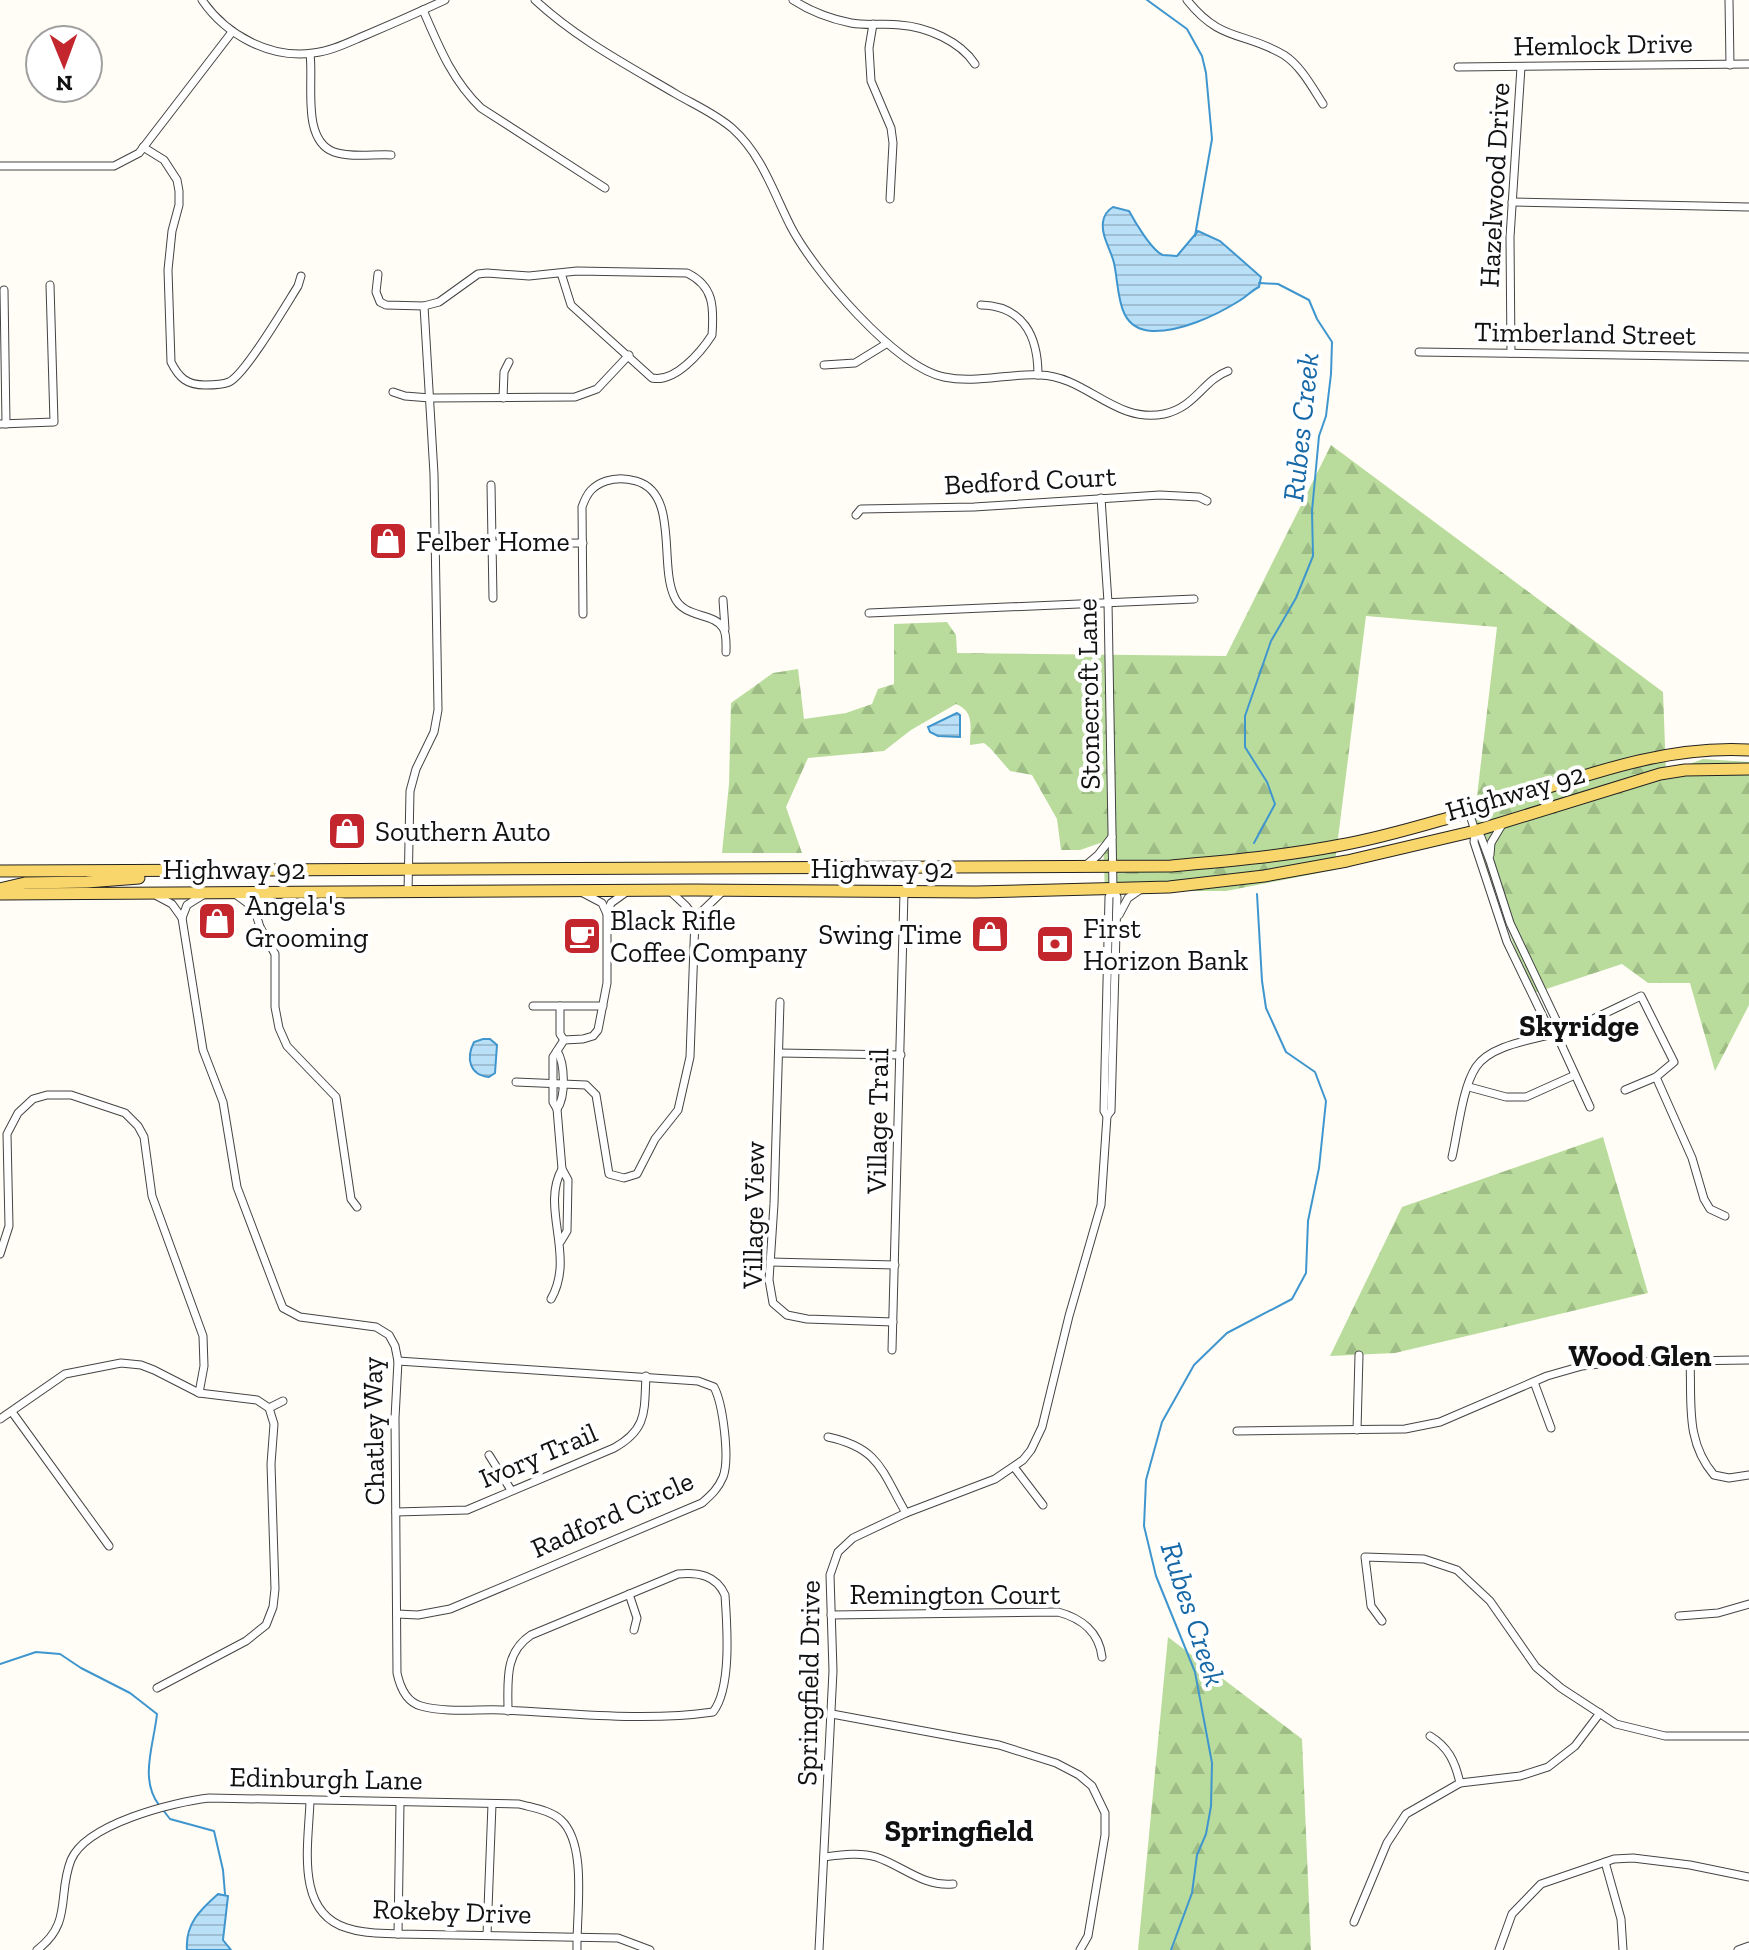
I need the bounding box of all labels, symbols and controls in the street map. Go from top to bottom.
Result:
north arrow [24,24,104,104]
street label: Hemlock Drive [1513,26,1693,63]
text: N [55,70,73,97]
street label: Hazelwood Drive [1473,82,1516,288]
street label: Timberland Street [1474,315,1697,352]
water label: Rubes Creek [1275,351,1327,503]
street label: Bedford Court [943,459,1118,501]
shop icon: Felber Home [367,520,409,562]
place label: Felber Home [416,525,570,558]
street label: Stonecroft Lane [1070,598,1107,790]
street label: Highway 92 [1442,757,1588,828]
shop icon: Southern Auto [326,810,368,852]
place label: Southern Auto [375,815,551,848]
street label: Highway 92 [810,852,954,885]
street label: Highway 92 [162,853,306,886]
place label: Angela's Grooming [245,889,368,954]
shop icon: Angela's Grooming [196,900,238,942]
place label: Black Rifle Coffee Company [610,904,808,969]
place label: First Horizon Bank [1083,912,1249,977]
shop icon: Swing Time [969,913,1011,955]
cafe icon: Black Rifle Coffee Company [561,915,603,957]
place label: Swing Time [818,918,962,951]
bank icon: First Horizon Bank [1034,923,1076,965]
district label: Skyridge [1519,1008,1639,1044]
street label: Village Trail [860,1048,895,1195]
street label: Village View [736,1140,771,1290]
district label: Wood Glen [1568,1338,1712,1374]
street label: Chatley Way [356,1356,391,1506]
street label: Ivory Trail [474,1416,602,1495]
street label: Radford Circle [526,1464,698,1565]
water label: Rubes Creek [1153,1537,1233,1691]
street label: Remington Court [850,1578,1061,1611]
street label: Springfield Drive [790,1580,827,1786]
street label: Edinburgh Lane [229,1760,423,1797]
district label: Springfield [885,1813,1033,1849]
street label: Rokeby Drive [372,1892,532,1931]

